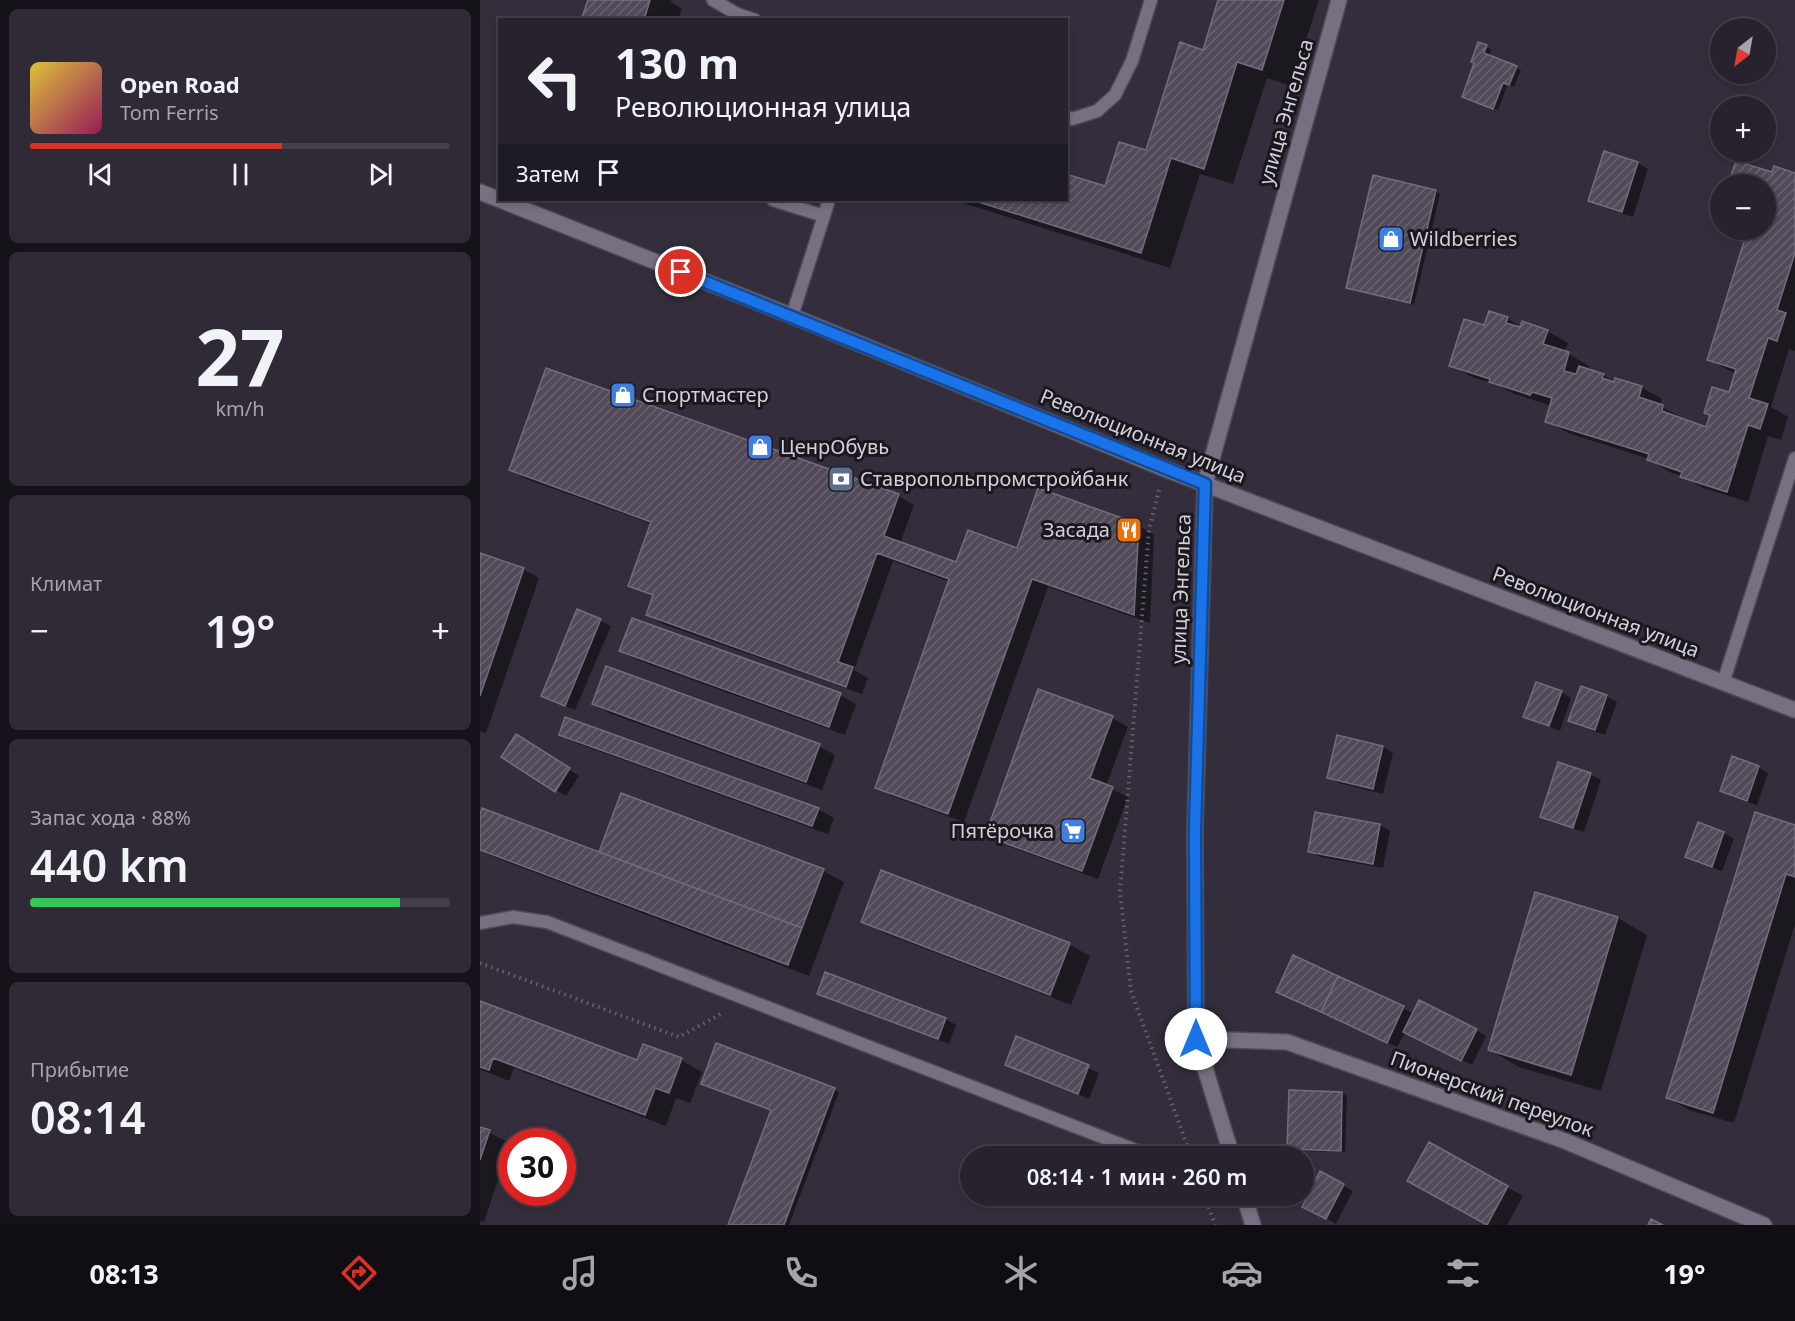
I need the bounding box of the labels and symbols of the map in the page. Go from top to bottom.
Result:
north arrow [1710,18,1776,84]
street label: улица Энгельса [1252,36,1319,188]
shop icon: Wildberries [1376,224,1406,254]
place label: Wildberries [1410,225,1517,252]
pin [655,246,706,297]
shop icon: Спортмастер [608,380,638,410]
place label: Спортмастер [642,381,769,408]
street label: Революционная улица [1036,382,1250,489]
shop icon: ЦенрОбувь [745,432,775,462]
place label: ЦенрОбувь [780,433,889,460]
bank icon: Ставропольпромстройбанк [826,464,856,494]
place label: Ставропольпромстройбанк [860,465,1129,492]
street label: улица Энгельса [1164,513,1197,665]
restaurant icon: Засада [1114,515,1144,545]
place label: Засада [1043,516,1110,543]
street label: Революционная улица [1489,560,1703,663]
supermarket icon: Пятёрочка [1058,816,1088,846]
place label: Пятёрочка [951,817,1054,844]
position arrow [1164,1007,1228,1071]
street label: Пионерский переулок [1387,1044,1598,1143]
speed limit sign: 30 [498,1128,576,1206]

